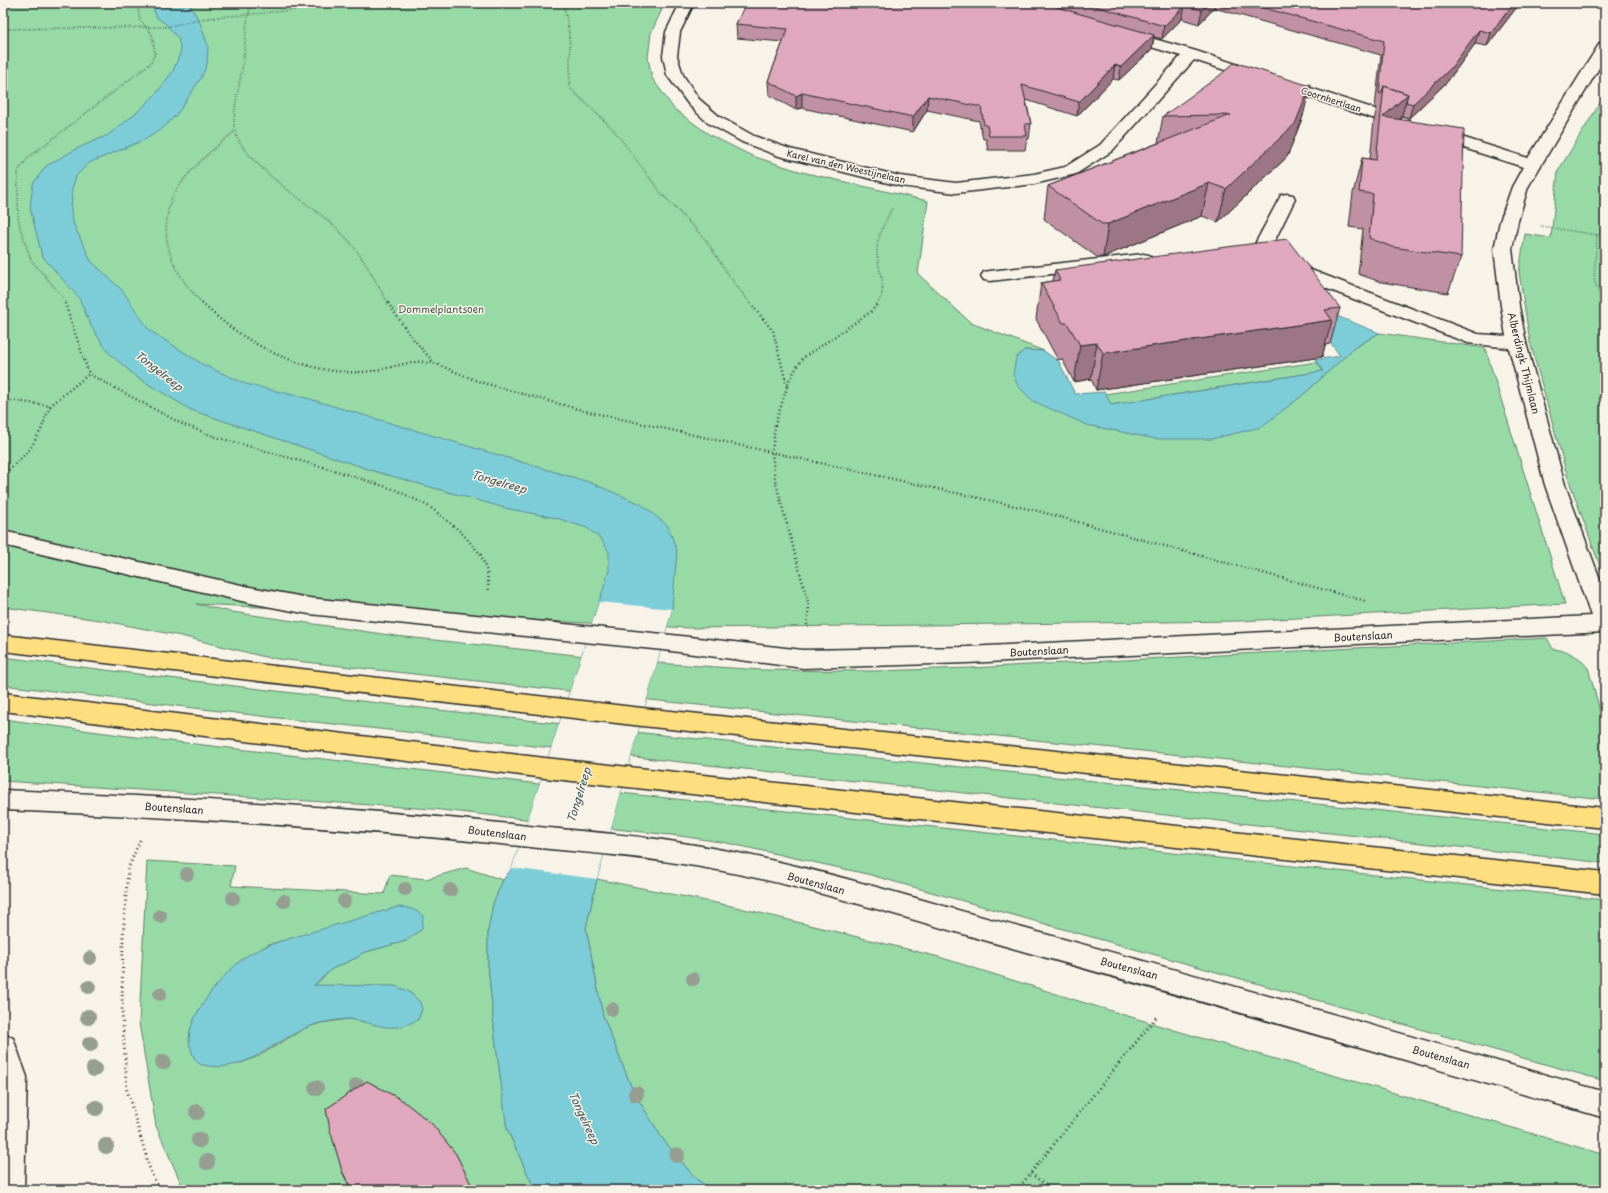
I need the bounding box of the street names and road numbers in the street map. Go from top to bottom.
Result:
street label: Coornhertlaan [1299,83,1363,115]
street label: Karel van den Woestijnelaan [786,146,907,186]
street label: Alberdingk Thijmlaan [1505,311,1544,415]
street label: Boutenslaan [1333,626,1393,645]
street label: Boutenslaan [1009,641,1069,660]
street label: Boutenslaan [144,798,204,817]
street label: Boutenslaan [467,821,527,844]
street label: Boutenslaan [786,868,847,897]
street label: Boutenslaan [1099,953,1160,982]
street label: Boutenslaan [1411,1041,1472,1072]

